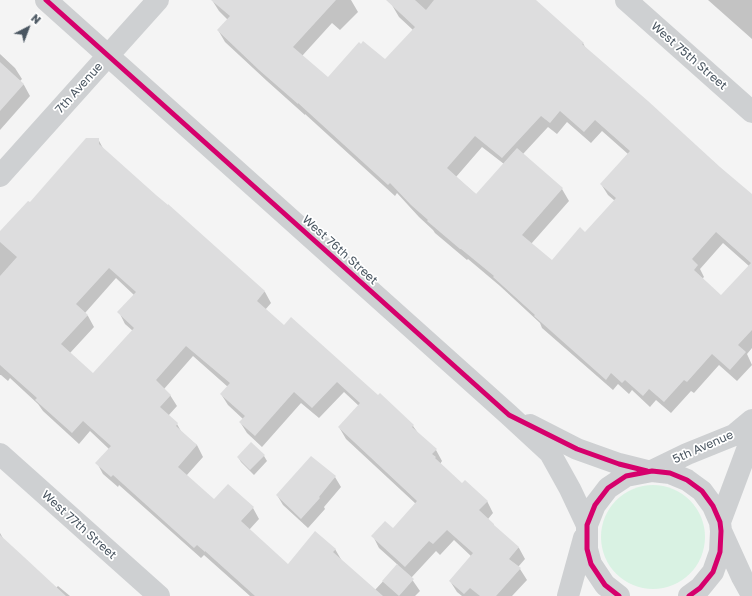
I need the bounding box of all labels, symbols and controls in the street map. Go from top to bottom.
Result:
north arrow [8,8,48,48]
text: N [29,11,44,26]
street label: West 75th Street [648,19,730,93]
street label: 7th Avenue [52,59,106,117]
street label: West 76th Street [299,212,381,288]
street label: 5th Avenue [671,427,735,467]
street label: West 77th Street [39,488,119,562]

